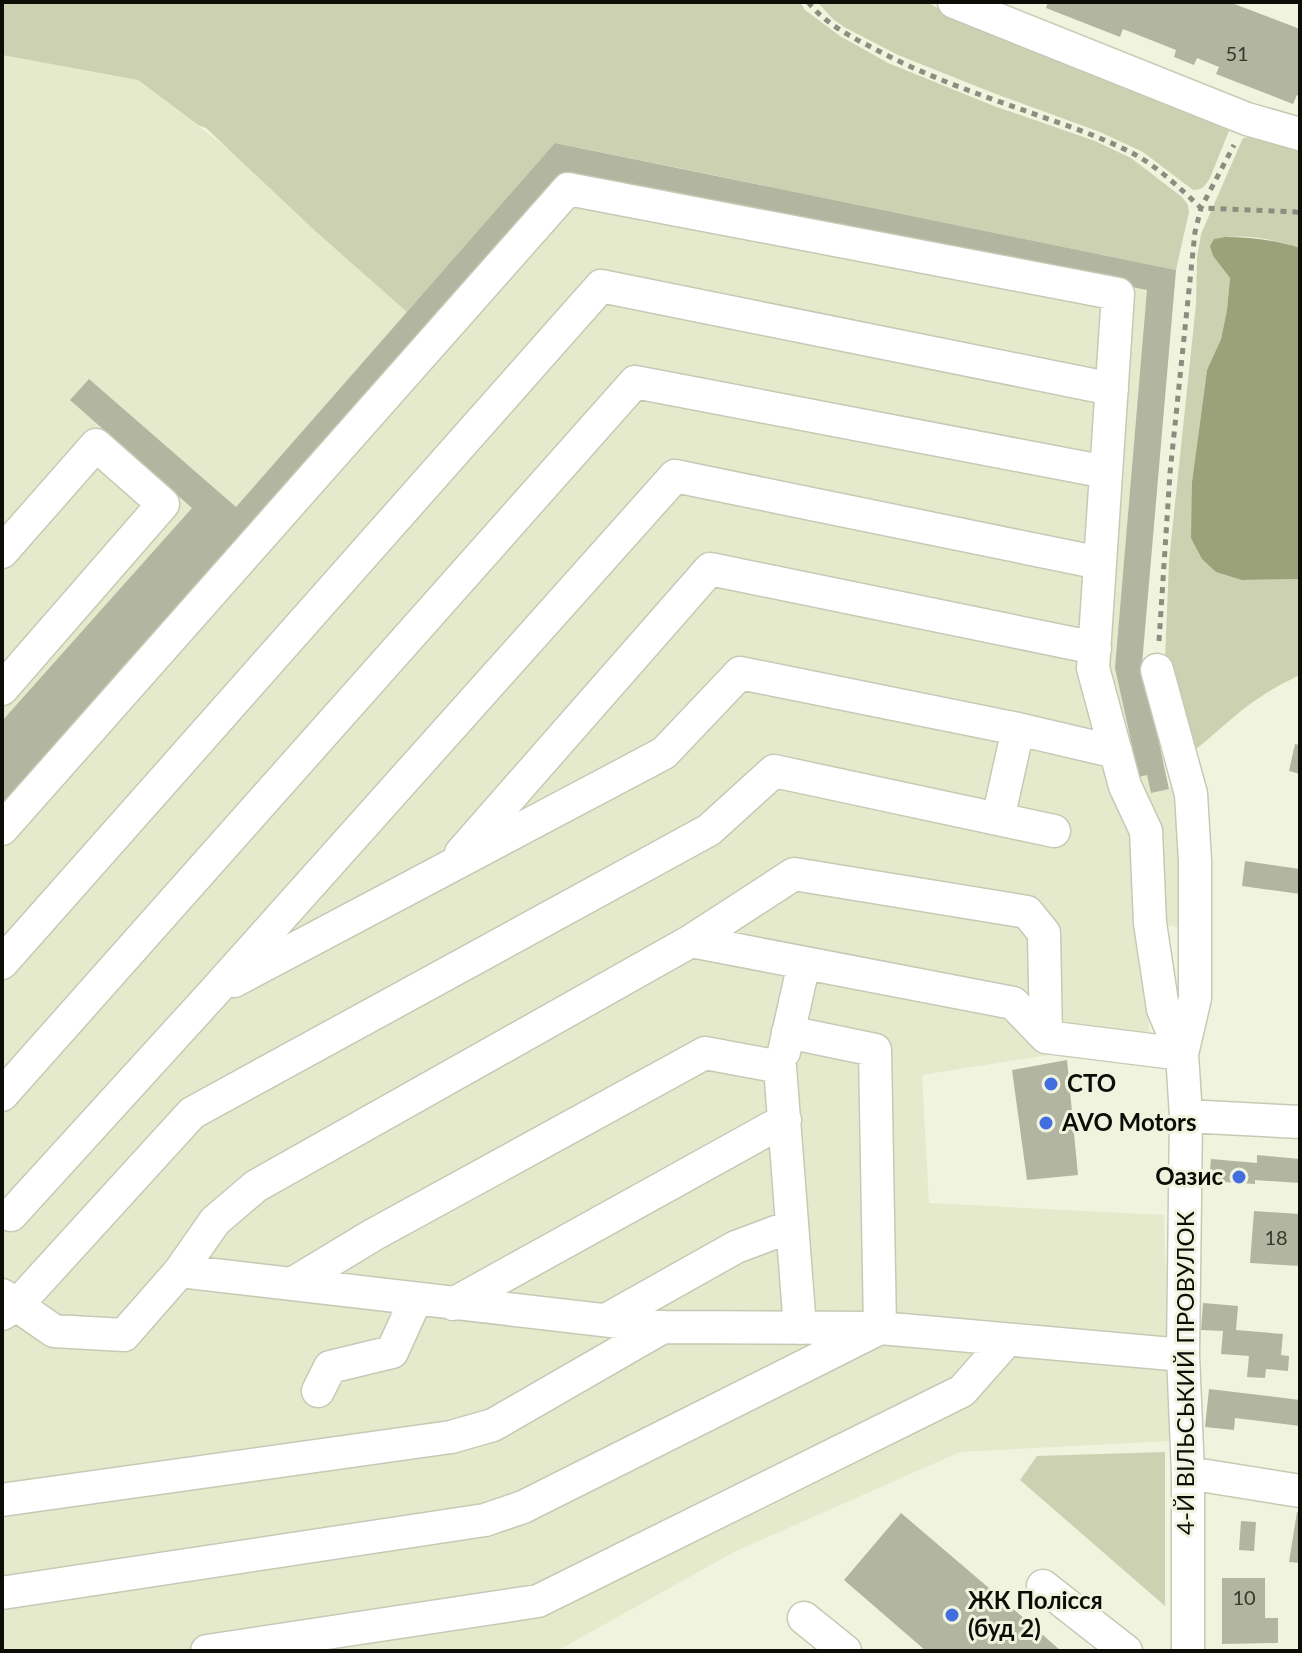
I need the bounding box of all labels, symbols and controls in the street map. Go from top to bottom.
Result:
house number: 51 [1225,41,1249,65]
place label: СТО [1067,1068,1116,1097]
marker: СТО [1042,1075,1060,1093]
place label: AVO Motors [1061,1107,1197,1136]
marker: AVO Motors [1037,1114,1055,1132]
place label: Оазис [1155,1161,1223,1190]
marker: Оазис [1230,1168,1248,1186]
street label: 4-Й ВІЛЬСЬКИЙ ПРОВУЛОК [1170,1211,1199,1535]
house number: 18 [1264,1225,1288,1249]
place label: ЖК Полісся (буд 2) [968,1585,1103,1642]
house number: 10 [1232,1585,1256,1609]
marker: ЖК Полісся (буд 2) [943,1606,961,1624]

